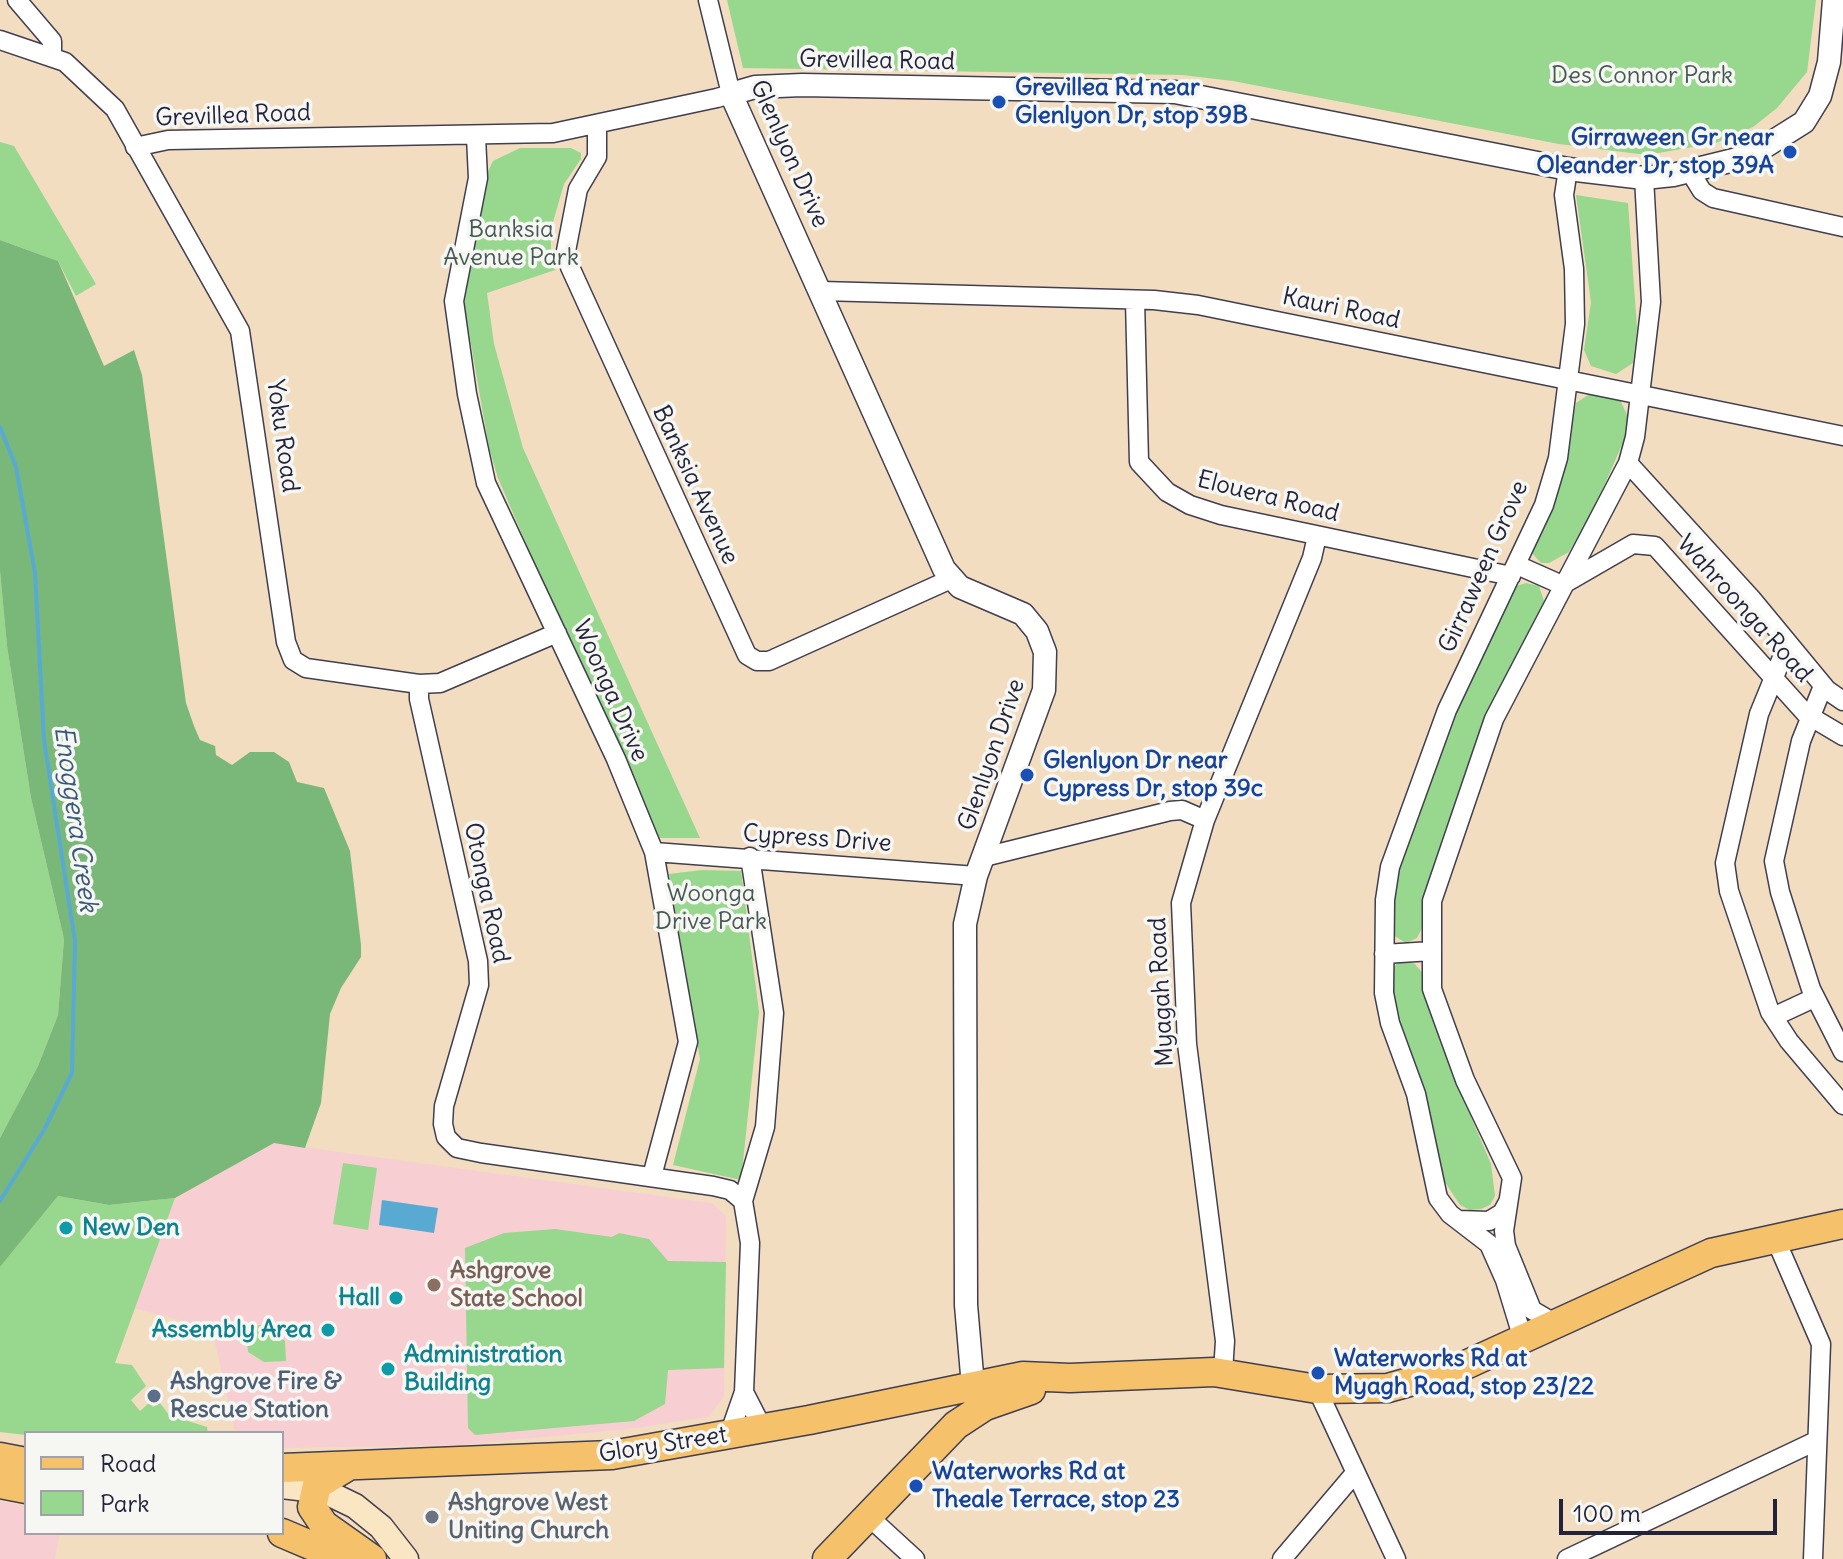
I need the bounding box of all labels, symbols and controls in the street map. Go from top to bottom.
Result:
street label: Grevillea Road [799,45,955,77]
park label: Des Connor Park [1551,62,1733,90]
place label: Grevillea Rd near Glenlyon Dr, stop 39B [1015,74,1248,130]
street label: Glenlyon Drive [744,76,834,232]
marker: Grevillea Rd near Glenlyon Dr, stop 39B [990,93,1008,111]
street label: Grevillea Road [155,99,311,133]
place label: Girraween Gr near Oleander Dr, stop 39A [1536,124,1774,180]
marker: Girraween Gr near Oleander Dr, stop 39A [1781,143,1799,161]
park label: Banksia Avenue Park [443,216,579,272]
street label: Kauri Road [1280,282,1402,336]
street label: Yoku Road [260,378,304,494]
street label: Banksia Avenue [646,401,744,569]
street label: Elouera Road [1194,465,1342,529]
street label: Girraween Grove [1433,477,1535,657]
street label: Wahroonga Road [1670,529,1818,689]
street label: Woonga Drive [566,616,654,766]
street label: Glenlyon Drive [953,675,1031,835]
water label: Enoggera Creek [47,724,103,914]
place label: Glenlyon Dr near Cypress Dr, stop 39c [1043,747,1263,803]
marker: Glenlyon Dr near Cypress Dr, stop 39c [1018,766,1036,784]
street label: Cypress Drive [742,819,892,859]
street label: Otonga Road [457,820,515,966]
park label: Woonga Drive Park [655,880,767,936]
street label: Myagah Road [1144,917,1180,1067]
place label: New Den [82,1214,180,1242]
marker: New Den [57,1219,75,1237]
place label: Ashgrove State School [450,1257,583,1313]
marker: Ashgrove State School [425,1276,443,1294]
place label: Hall [338,1284,380,1312]
marker: Hall [387,1289,405,1307]
place label: Assembly Area [152,1316,312,1344]
marker: Assembly Area [319,1321,337,1339]
place label: Administration Building [404,1341,562,1397]
place label: Waterworks Rd at Myagh Road, stop 23/22 [1334,1345,1594,1401]
marker: Administration Building [379,1360,397,1378]
marker: Waterworks Rd at Myagh Road, stop 23/22 [1309,1364,1327,1382]
place label: Ashgrove Fire & Rescue Station [170,1368,342,1424]
marker: Ashgrove Fire & Rescue Station [145,1387,163,1405]
street label: Glory Street [597,1421,729,1469]
legend [24,1431,284,1535]
text: Road [100,1448,156,1478]
place label: Waterworks Rd at Theale Terrace, stop 23 [932,1458,1180,1514]
marker: Waterworks Rd at Theale Terrace, stop 23 [907,1477,925,1495]
scale bar [1563,1483,1781,1533]
text: Park [100,1488,150,1518]
place label: Ashgrove West Uniting Church [448,1489,609,1545]
text: 100 m [1573,1498,1641,1528]
marker: Ashgrove West Uniting Church [423,1508,441,1526]

